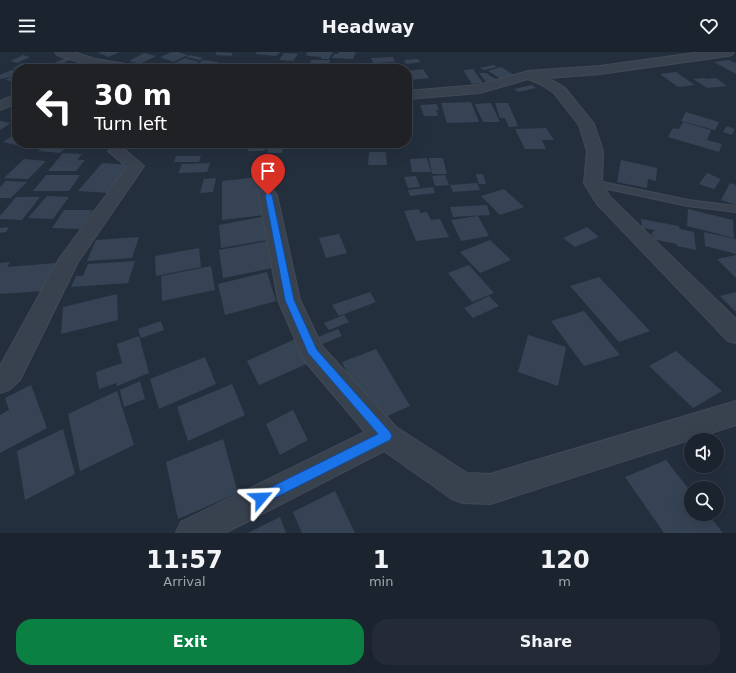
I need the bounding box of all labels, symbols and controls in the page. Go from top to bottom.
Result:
icon: menu [16,15,38,37]
icon: heart [698,15,720,37]
text: Headway [322,16,414,37]
text: 30 m [94,79,172,112]
icon: left [28,80,80,132]
text: Turn left [94,113,167,134]
pin [251,154,285,195]
icon: arrive [257,160,279,182]
map controls [684,433,724,521]
button: sound [684,433,724,473]
position arrow [240,477,282,519]
button: search [684,481,724,521]
text: 11:57 [146,546,223,574]
text: 1 [373,546,389,574]
text: 120 [540,546,590,574]
text: Arrival [163,574,206,589]
text: min [369,574,393,589]
text: m [558,574,571,589]
button: Exit [16,619,364,665]
button: Share [372,619,720,665]

